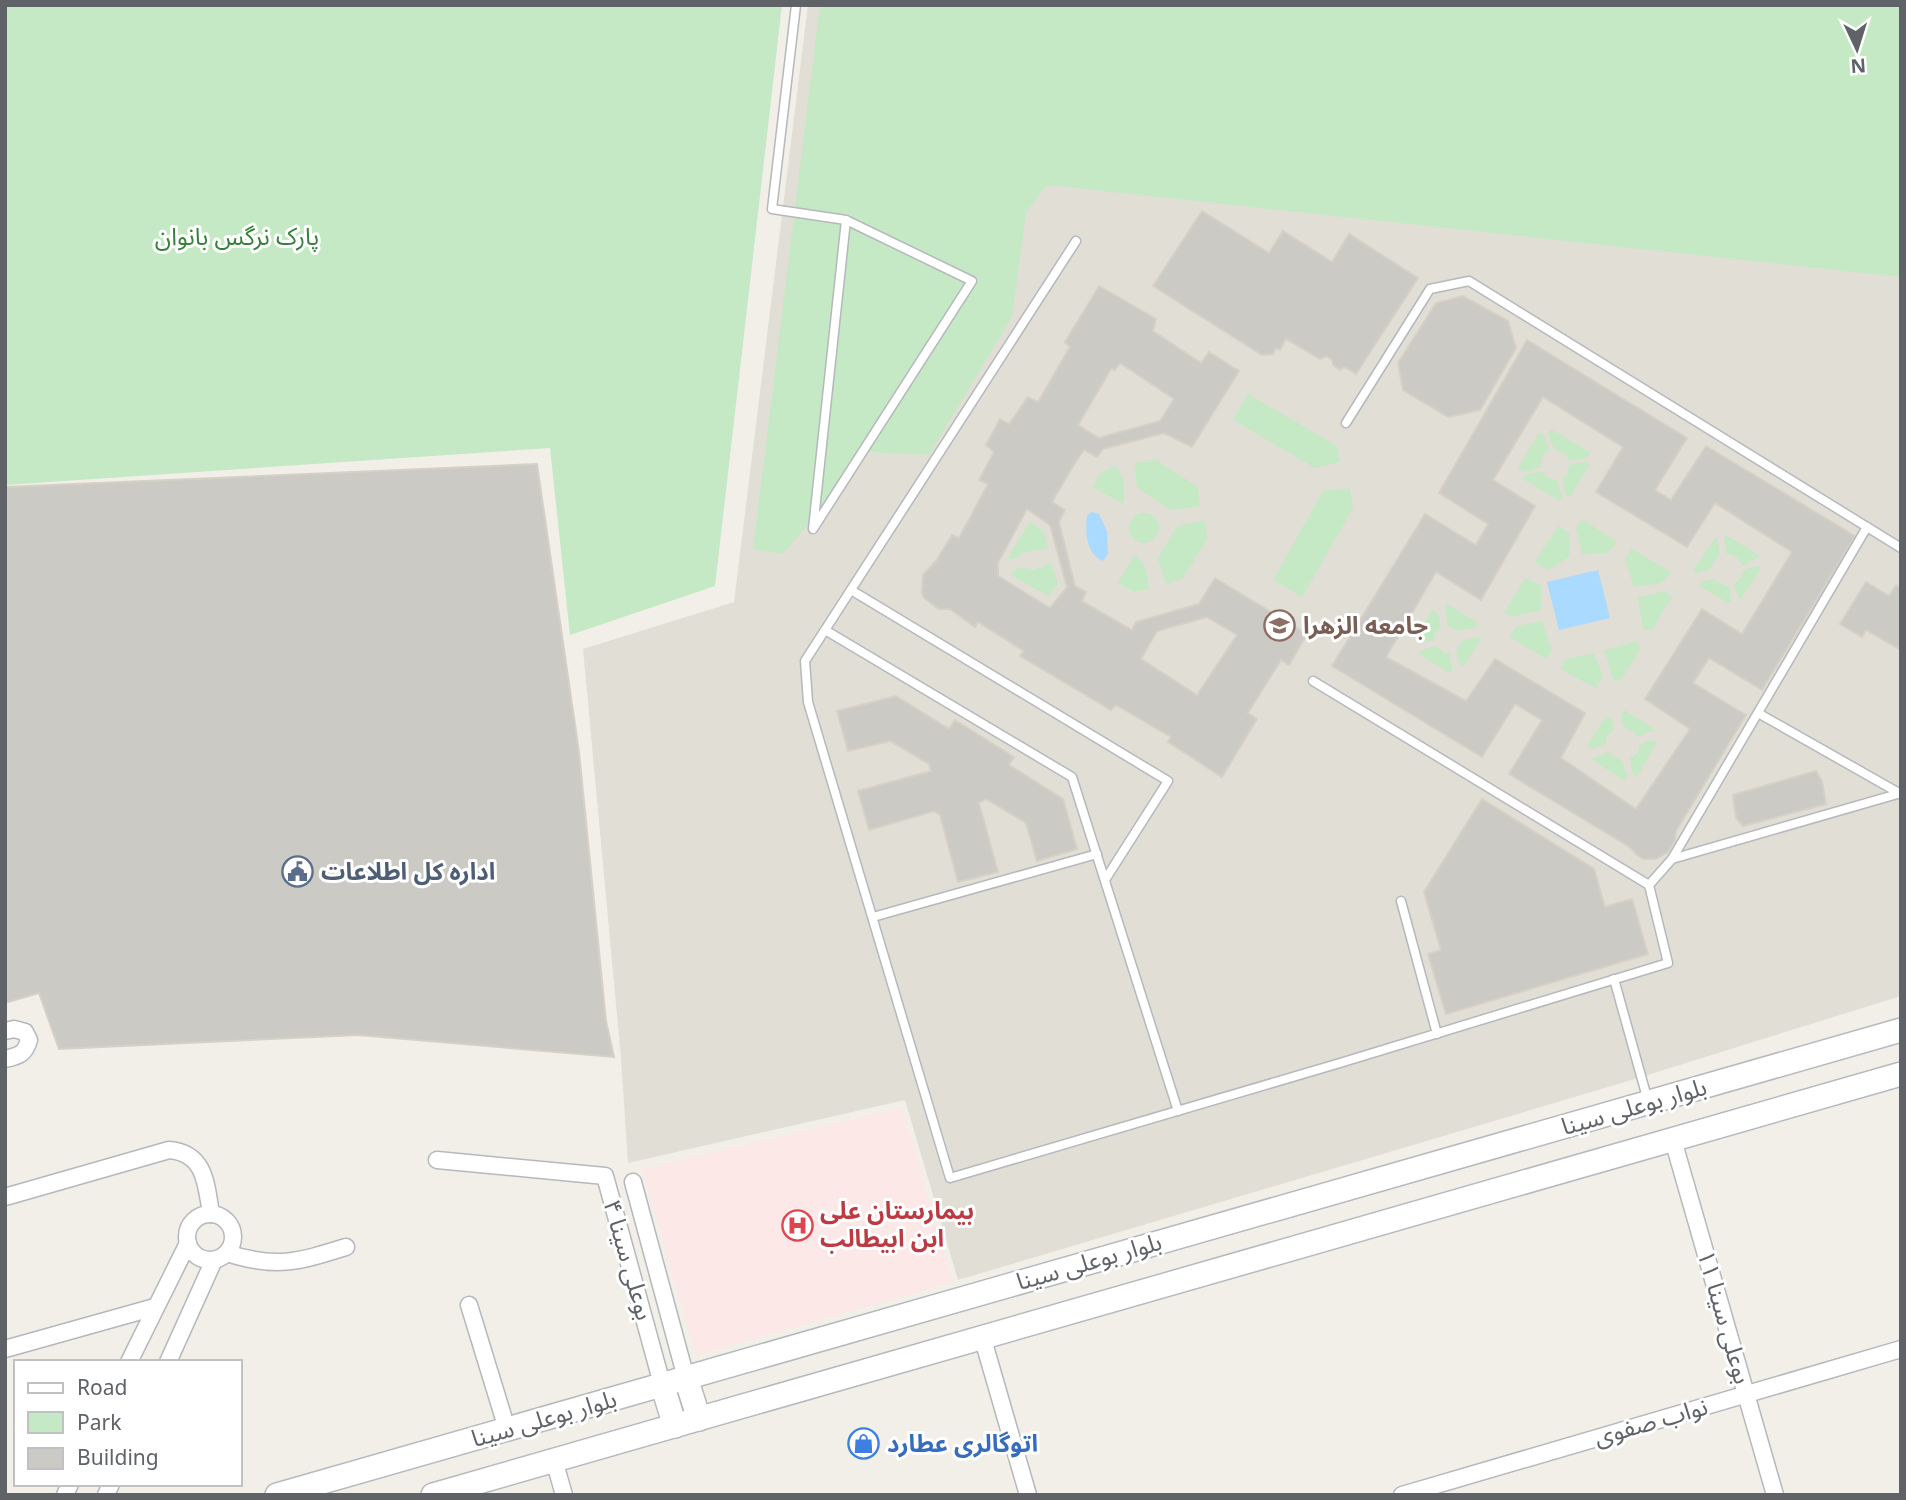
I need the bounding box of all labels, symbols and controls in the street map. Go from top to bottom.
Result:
north arrow [1822,14,1892,84]
text: N [1850,52,1867,79]
park label: پارک نرگس بانوان [155,219,319,252]
place label: جامعه الزهرا [1303,608,1428,641]
school or university icon: جامعه الزهرا [1263,609,1297,643]
place label: اداره کل اطلاعات [321,854,495,887]
public building icon: اداره کل اطلاعات [281,855,315,889]
street label: بلوار بوعلی سینا [1557,1069,1710,1142]
place label: بیمارستان علی ابن ابیطالب [820,1193,974,1254]
street label: بوعلی سینا ۴ [597,1195,662,1324]
hospital icon: بیمارستان علی ابن ابیطالب [780,1208,814,1242]
street label: بلوار بوعلی سینا [1012,1224,1165,1297]
street label: بوعلی سینا ۱۱ [1691,1246,1760,1387]
legend [14,1360,242,1486]
text: Road [77,1373,127,1401]
street label: بلوار بوعلی سینا [467,1381,620,1454]
street label: نواب صفوی [1590,1389,1711,1453]
text: Park [77,1408,122,1436]
place label: اتوگالری عطارد [887,1426,1038,1459]
shop icon: اتوگالری عطارد [847,1427,881,1461]
text: Building [77,1443,159,1471]

